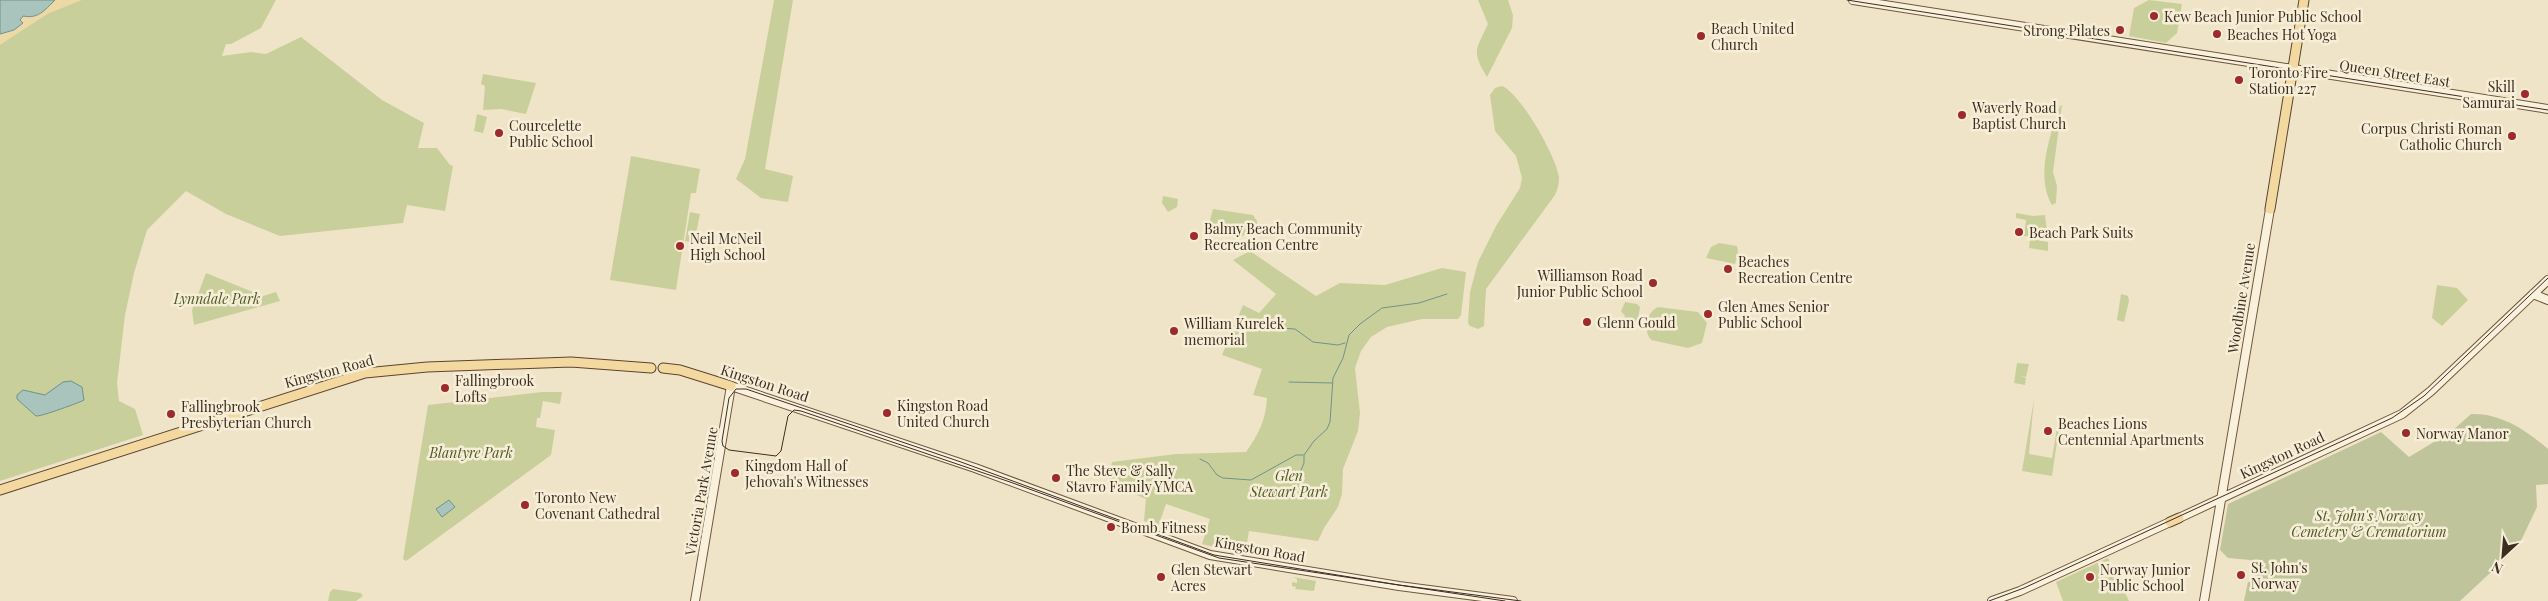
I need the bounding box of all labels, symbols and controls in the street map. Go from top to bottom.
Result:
place label: Kew Beach Junior Public School [2164,7,2362,26]
marker: Kew Beach Junior Public School [2148,10,2160,22]
place label: Beach United Church [1711,19,1794,54]
place label: Strong Pilates [2023,21,2110,40]
marker: Strong Pilates [2114,24,2126,36]
place label: Beaches Hot Yoga [2227,25,2337,44]
marker: Beaches Hot Yoga [2211,28,2223,40]
marker: Beach United Church [1695,30,1707,42]
street label: Queen Street East [2338,55,2453,91]
place label: Toronto Fire Station 227 [2249,63,2328,98]
marker: Toronto Fire Station 227 [2233,74,2245,86]
place label: Skill Samurai [2463,77,2515,112]
marker: Skill Samurai [2519,88,2531,100]
place label: Waverly Road Baptist Church [1971,98,2067,133]
marker: Waverly Road Baptist Church [1956,109,1968,121]
place label: Courcelette Public School [509,116,593,151]
place label: Corpus Christi Roman Catholic Church [2361,119,2503,154]
marker: Courcelette Public School [493,127,505,139]
marker: Corpus Christi Roman Catholic Church [2506,130,2518,142]
place label: Balmy Beach Community Recreation Centre [1204,219,1362,254]
place label: Beach Park Suits [2029,223,2133,242]
marker: Beach Park Suits [2013,226,2025,238]
place label: Neil McNeil High School [690,229,766,264]
marker: Balmy Beach Community Recreation Centre [1188,230,1200,242]
marker: Neil McNeil High School [674,240,686,252]
street label: Woodbine Avenue [2223,241,2259,356]
place label: Beaches Recreation Centre [1738,252,1853,287]
marker: Beaches Recreation Centre [1722,263,1734,275]
place label: Williamson Road Junior Public School [1516,266,1643,301]
marker: Williamson Road Junior Public School [1647,277,1659,289]
park label: Lynndale Park [173,289,260,308]
place label: Glen Ames Senior Public School [1718,297,1830,332]
marker: Glen Ames Senior Public School [1702,308,1714,320]
place label: Glenn Gould [1597,313,1676,332]
place label: William Kurelek memorial [1183,314,1285,349]
marker: Glenn Gould [1581,316,1593,328]
marker: William Kurelek memorial [1168,325,1180,337]
street label: Kingston Road [282,350,376,392]
street label: Kingston Road [719,360,811,406]
place label: Fallingbrook Lofts [455,371,534,406]
marker: Fallingbrook Lofts [439,382,451,394]
place label: Kingston Road United Church [897,396,990,431]
place label: Fallingbrook Presbyterian Church [181,397,312,432]
marker: Kingston Road United Church [881,407,893,419]
marker: Fallingbrook Presbyterian Church [165,408,177,420]
place label: Beaches Lions Centennial Apartments [2058,414,2204,449]
place label: Norway Manor [2416,424,2509,443]
street label: Victoria Park Avenue [680,425,722,558]
marker: Beaches Lions Centennial Apartments [2042,425,2054,437]
street label: Kingston Road [2237,427,2327,483]
marker: Norway Manor [2400,427,2412,439]
park label: Blantyre Park [428,443,513,462]
place label: Kingdom Hall of Jehovah's Witnesses [744,456,869,491]
place label: The Steve & Sally Stavro Family YMCA [1066,461,1193,496]
park label: Glen Stewart Park [1249,466,1328,501]
marker: Kingdom Hall of Jehovah's Witnesses [729,467,741,479]
marker: The Steve & Sally Stavro Family YMCA [1050,472,1062,484]
place label: Toronto New Covenant Cathedral [535,488,660,523]
marker: Toronto New Covenant Cathedral [519,499,531,511]
park label: St. John's Norway Cemetery & Crematorium [2291,506,2447,541]
place label: Bomb Fitness [1121,518,1206,537]
marker: Bomb Fitness [1105,521,1117,533]
north arrow [2478,531,2528,581]
street label: Kingston Road [1213,532,1307,566]
text: N [2488,557,2506,579]
place label: St. John's Norway [2251,558,2308,593]
place label: Glen Stewart Acres [1170,560,1253,595]
place label: Norway Junior Public School [2100,560,2191,595]
marker: St. John's Norway [2235,569,2247,581]
marker: Glen Stewart Acres [1155,571,1167,583]
marker: Norway Junior Public School [2084,571,2096,583]

